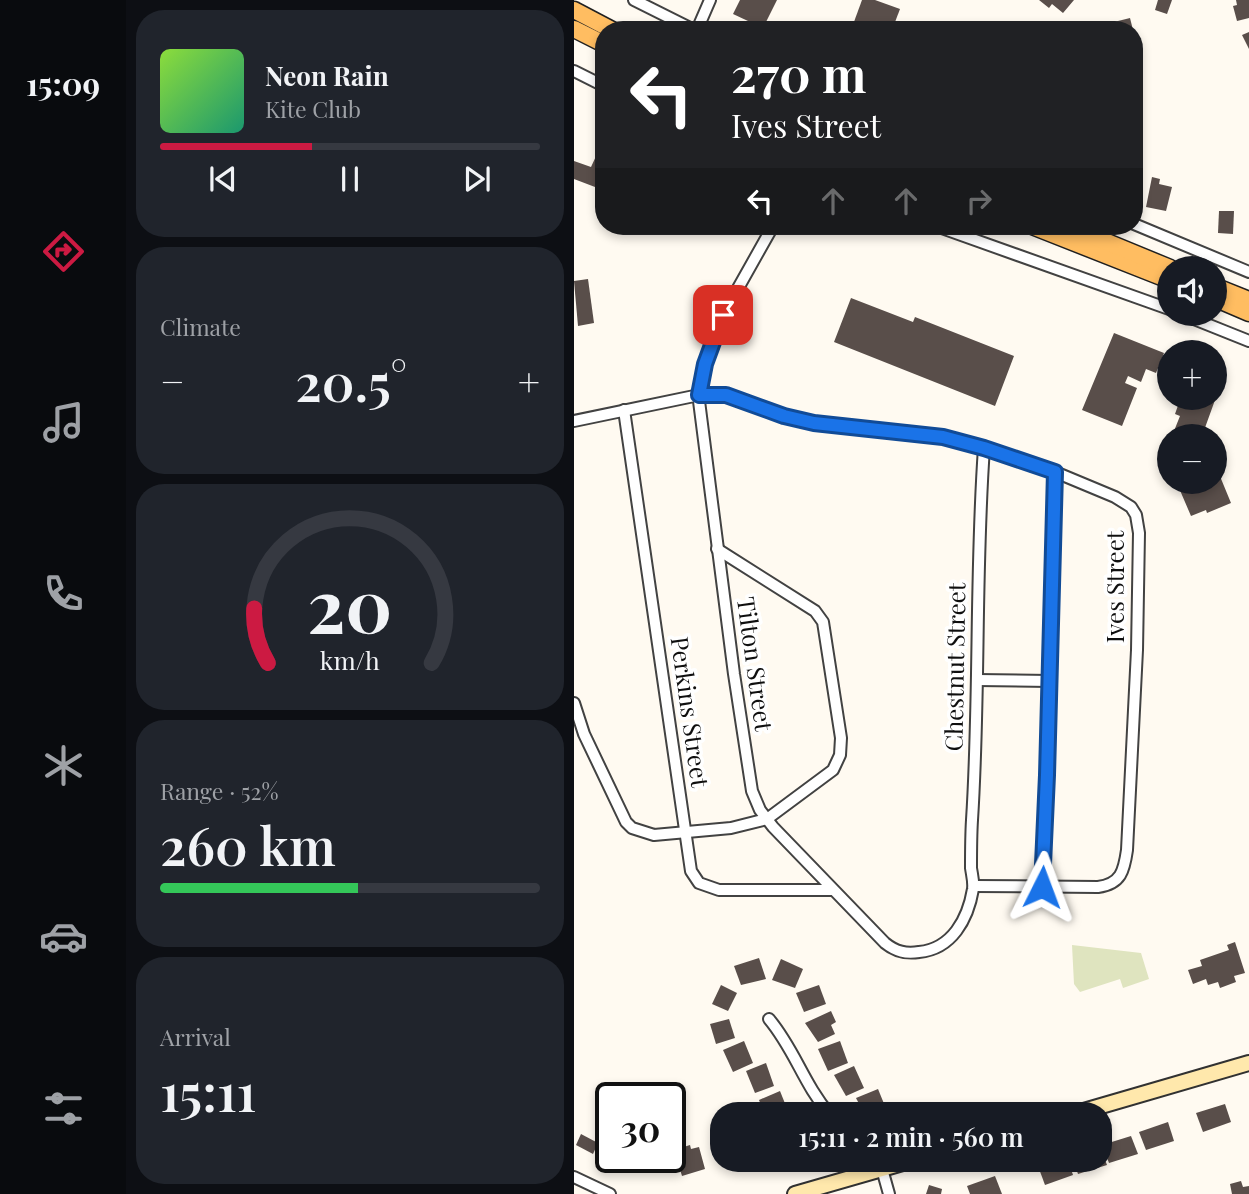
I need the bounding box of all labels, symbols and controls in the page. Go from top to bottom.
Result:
text: 270 m [731,40,866,105]
icon: left [616,49,707,140]
text: Neon Rain [265,58,389,93]
text: 15:09 [26,61,100,104]
text: Kite Club [265,93,361,124]
text: Ives Street [731,103,881,146]
icon: previous [204,160,242,198]
icon: pause [331,160,369,198]
icon: next [458,160,496,198]
icon: left [741,182,779,220]
icon: ahead [814,182,852,220]
icon: ahead [887,182,925,220]
icon: right [960,182,998,220]
icon: directions [39,227,88,276]
map controls [1157,256,1227,494]
button: sound [1157,256,1227,326]
pin [693,285,753,345]
icon: arrive [704,296,742,334]
text: Climate [160,311,241,342]
button: + [1157,340,1227,410]
text: 20.5° [295,346,407,415]
text: − [160,355,185,406]
text: + [518,355,540,406]
icon: music [39,398,88,447]
button: − [1157,424,1227,494]
street label: Ives Street [1098,530,1130,643]
text: 20 [307,554,393,651]
icon: phone [39,569,88,618]
street label: Chestnut Street [937,582,971,752]
street label: Tilton Street [731,595,781,733]
street label: Perkins Street [665,634,717,790]
text: km/h [320,643,380,676]
icon: climate [39,741,88,790]
text: Range · 52% [160,775,279,806]
text: 260 km [160,810,336,879]
position arrow [1005,850,1079,924]
icon: car [39,912,88,961]
text: Arrival [160,1021,231,1052]
text: 15:11 [160,1056,256,1125]
speed limit sign: 30 [595,1082,686,1173]
icon: filters [39,1084,88,1133]
text: 15:11 · 2 min · 560 m [798,1119,1024,1154]

